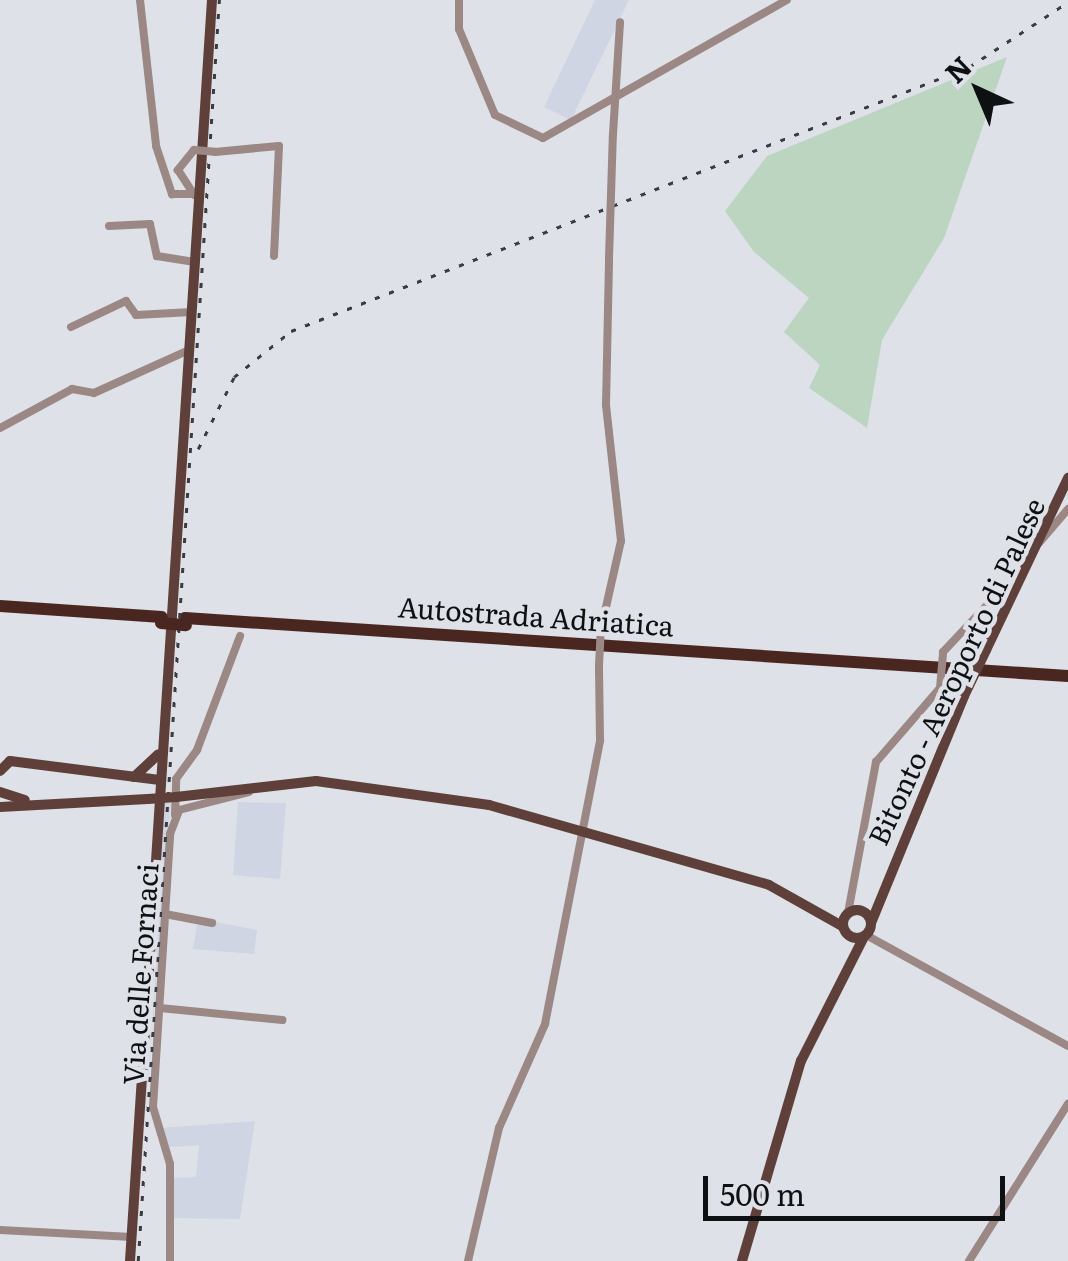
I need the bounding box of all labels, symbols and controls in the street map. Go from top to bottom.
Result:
north arrow [928,40,1028,140]
text: N [934,45,980,92]
street label: Bitonto - Aeroporto di Palese [860,492,1050,850]
street label: Autostrada Adriatica [397,589,675,641]
street label: Via delle Fornaci [114,862,164,1086]
scale bar [708,1156,1010,1218]
text: 500 m [720,1171,805,1215]

